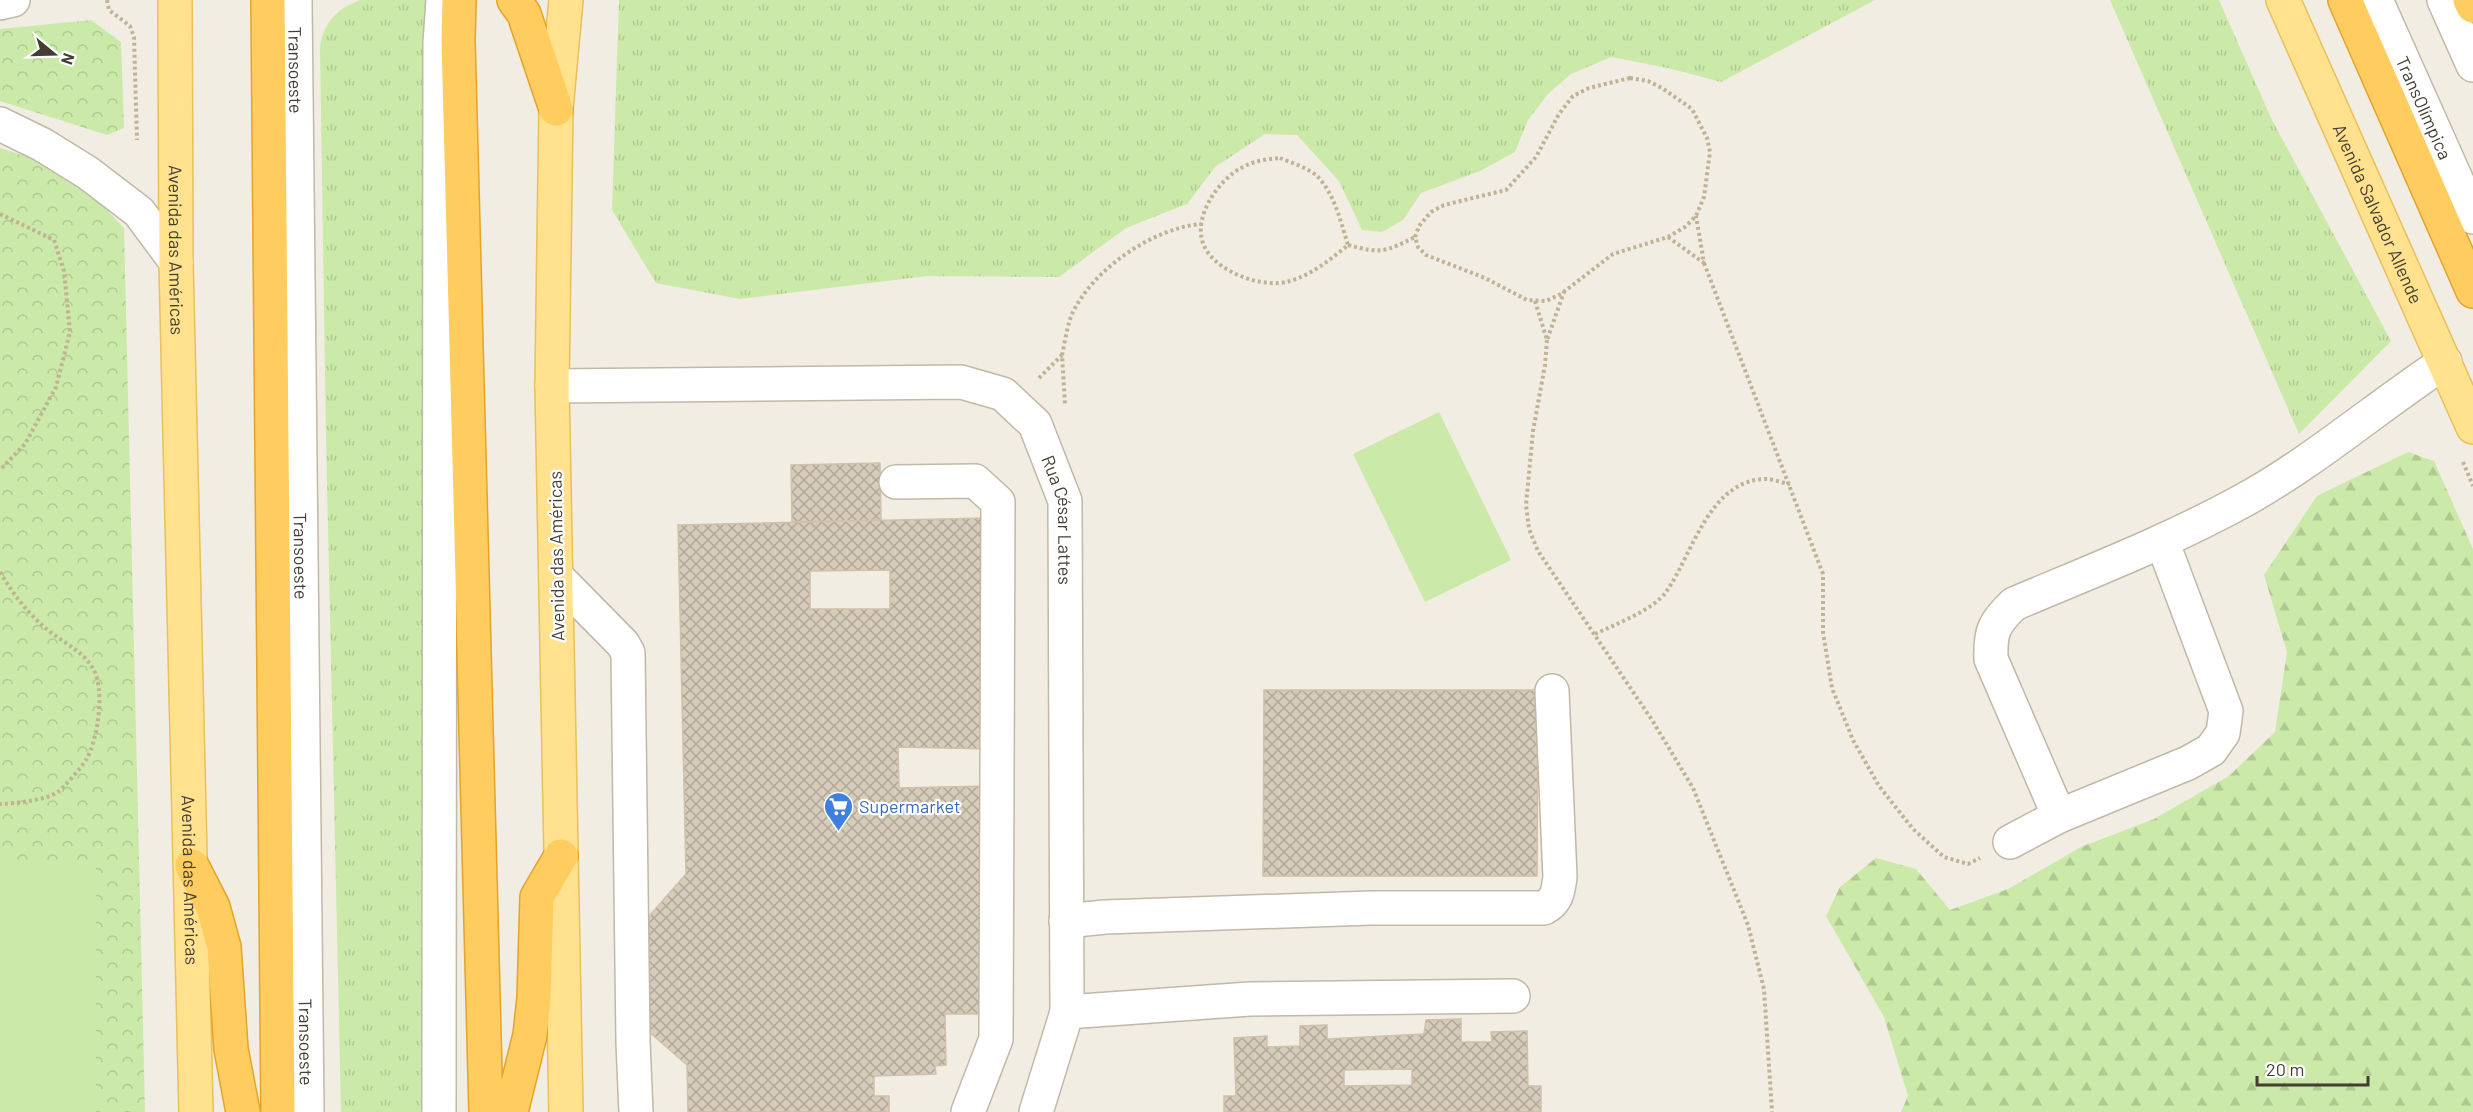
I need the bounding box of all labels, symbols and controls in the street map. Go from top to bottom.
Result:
north arrow [24,24,84,84]
street label: Transoeste [284,26,307,114]
text: N [58,51,79,67]
street label: TransOlímpica [2392,53,2457,163]
street label: Avenida Salvador Allende [2329,121,2428,307]
street label: Avenida das Américas [165,165,189,335]
street label: Rua César Lattes [1037,452,1076,585]
street label: Avenida das Américas [544,471,568,641]
street label: Transoeste [290,512,312,600]
supermarket icon: Supermarket [822,790,854,832]
street label: Avenida das Américas [178,794,204,965]
place label: Supermarket [859,795,960,817]
street label: Transoeste [295,998,318,1086]
scale bar [2257,1049,2368,1087]
text: 20 m [2266,1058,2304,1080]

